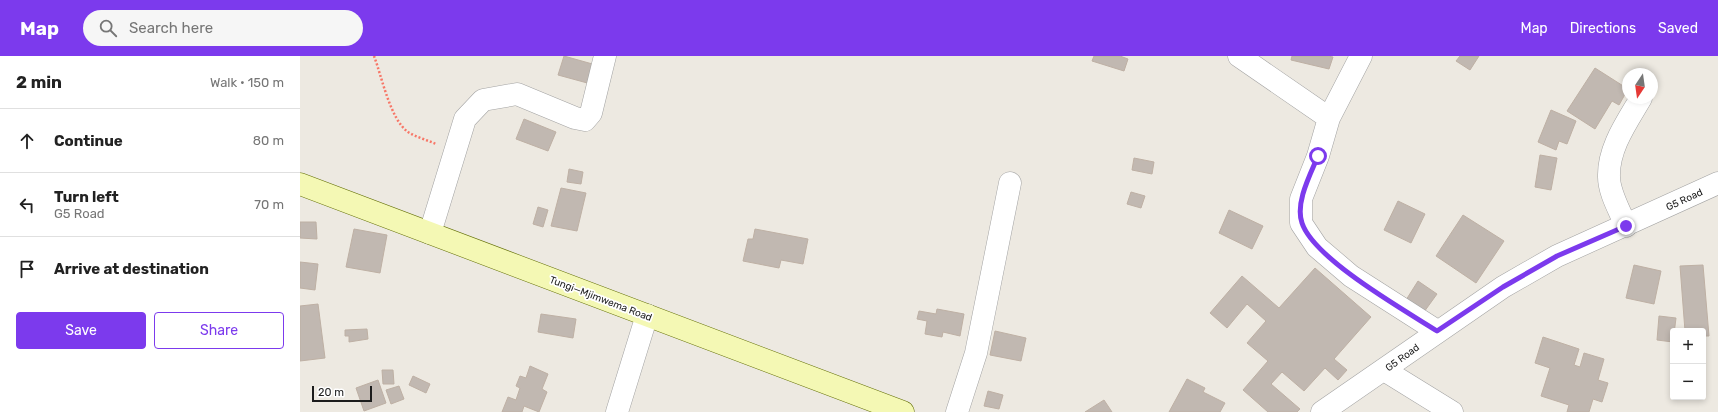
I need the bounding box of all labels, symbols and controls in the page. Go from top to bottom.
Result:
search box [83,10,363,46]
text: Map [20,17,59,40]
icon: search [97,17,119,39]
text: Search here [129,19,213,37]
text: Map [1521,20,1548,37]
text: Directions [1570,20,1636,37]
text: Saved [1658,20,1698,37]
north arrow [1622,68,1658,104]
text: 2 min [16,72,62,92]
text: Walk · 150 m [210,75,284,90]
icon: ahead [16,130,38,152]
text: Continue [54,132,123,150]
text: 80 m [253,133,284,148]
route start [1309,147,1327,165]
street label: G5 Road [1664,186,1705,214]
text: Turn left [54,188,119,206]
icon: left [16,194,38,216]
text: 70 m [254,197,284,212]
text: G5 Road [54,206,105,221]
route end [1617,217,1635,235]
icon: arrive [16,258,38,280]
text: Arrive at destination [54,260,209,278]
street label: Tungi—Mjimwema Road [548,274,654,324]
button: Save [16,312,146,349]
button: Share [154,312,284,349]
map controls [1670,328,1706,400]
button: + [1670,328,1706,364]
street label: G5 Road [1383,341,1422,374]
button: − [1670,364,1706,400]
scale bar [312,384,372,403]
text: 20 m [318,386,344,399]

